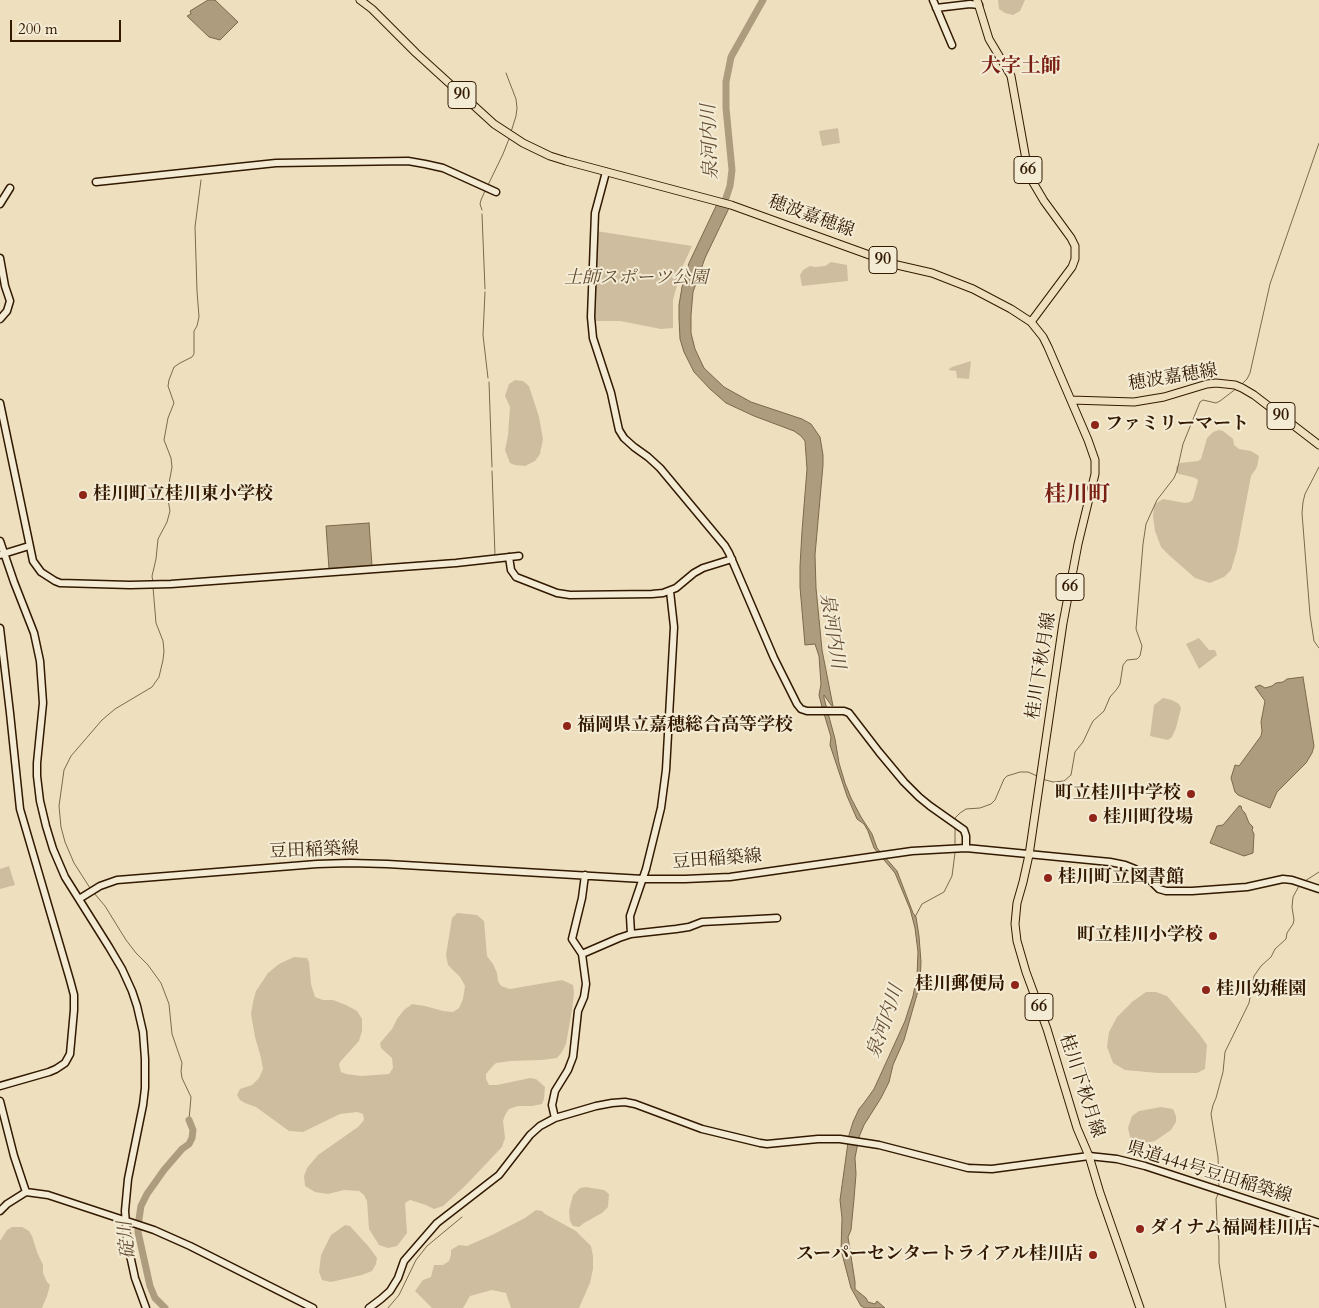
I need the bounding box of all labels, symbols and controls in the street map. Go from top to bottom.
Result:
scale bar [12,10,124,42]
text: 200 m [18,19,58,39]
district label: 大字土師 [981,55,1061,79]
road number: 90 [448,82,476,108]
water label: 泉河内川 [698,104,724,180]
road number: 66 [1014,156,1042,184]
street label: 穂波嘉穂線 [765,191,857,243]
road number: 90 [869,246,897,274]
park label: 土師スポーツ公園 [564,268,708,290]
street label: 穂波嘉穂線 [1127,360,1219,396]
road number: 90 [1267,402,1295,430]
place label: ファミリーマート [1105,414,1249,436]
marker: ファミリーマート [1089,419,1101,431]
district label: 桂川町 [1044,483,1110,509]
place label: 桂川町立桂川東小学校 [93,484,273,506]
marker: 桂川町立桂川東小学校 [77,489,89,501]
road number: 66 [1056,574,1084,600]
water label: 泉河内川 [814,592,848,670]
street label: 桂川下秋月線 [1023,611,1061,721]
place label: 福岡県立嘉穂総合高等学校 [577,715,793,737]
marker: 福岡県立嘉穂総合高等学校 [561,720,573,732]
place label: 町立桂川中学校 [1055,783,1181,805]
marker: 町立桂川中学校 [1185,788,1197,800]
place label: 桂川町役場 [1103,807,1193,829]
marker: 桂川町役場 [1087,812,1099,824]
street label: 豆田稲築線 [269,839,359,863]
street label: 豆田稲築線 [671,846,763,874]
place label: 桂川町立図書館 [1058,867,1184,889]
marker: 桂川町立図書館 [1042,872,1054,884]
place label: 町立桂川小学校 [1077,925,1203,947]
marker: 町立桂川小学校 [1207,930,1219,942]
place label: 桂川郵便局 [915,974,1005,996]
marker: 桂川郵便局 [1009,979,1021,991]
place label: 桂川幼稚園 [1216,979,1306,1001]
water label: 泉河内川 [863,982,909,1062]
marker: 桂川幼稚園 [1200,984,1212,996]
road number: 66 [1025,994,1053,1020]
street label: 桂川下秋月線 [1054,1031,1108,1141]
street label: 県道444号豆田稲築線 [1124,1138,1294,1208]
place label: ダイナム福岡桂川店 [1150,1218,1312,1240]
water label: 碇川 [115,1220,141,1260]
marker: ダイナム福岡桂川店 [1134,1223,1146,1235]
place label: スーパーセンタートライアル桂川店 [796,1244,1083,1266]
marker: スーパーセンタートライアル桂川店 [1087,1249,1099,1261]

